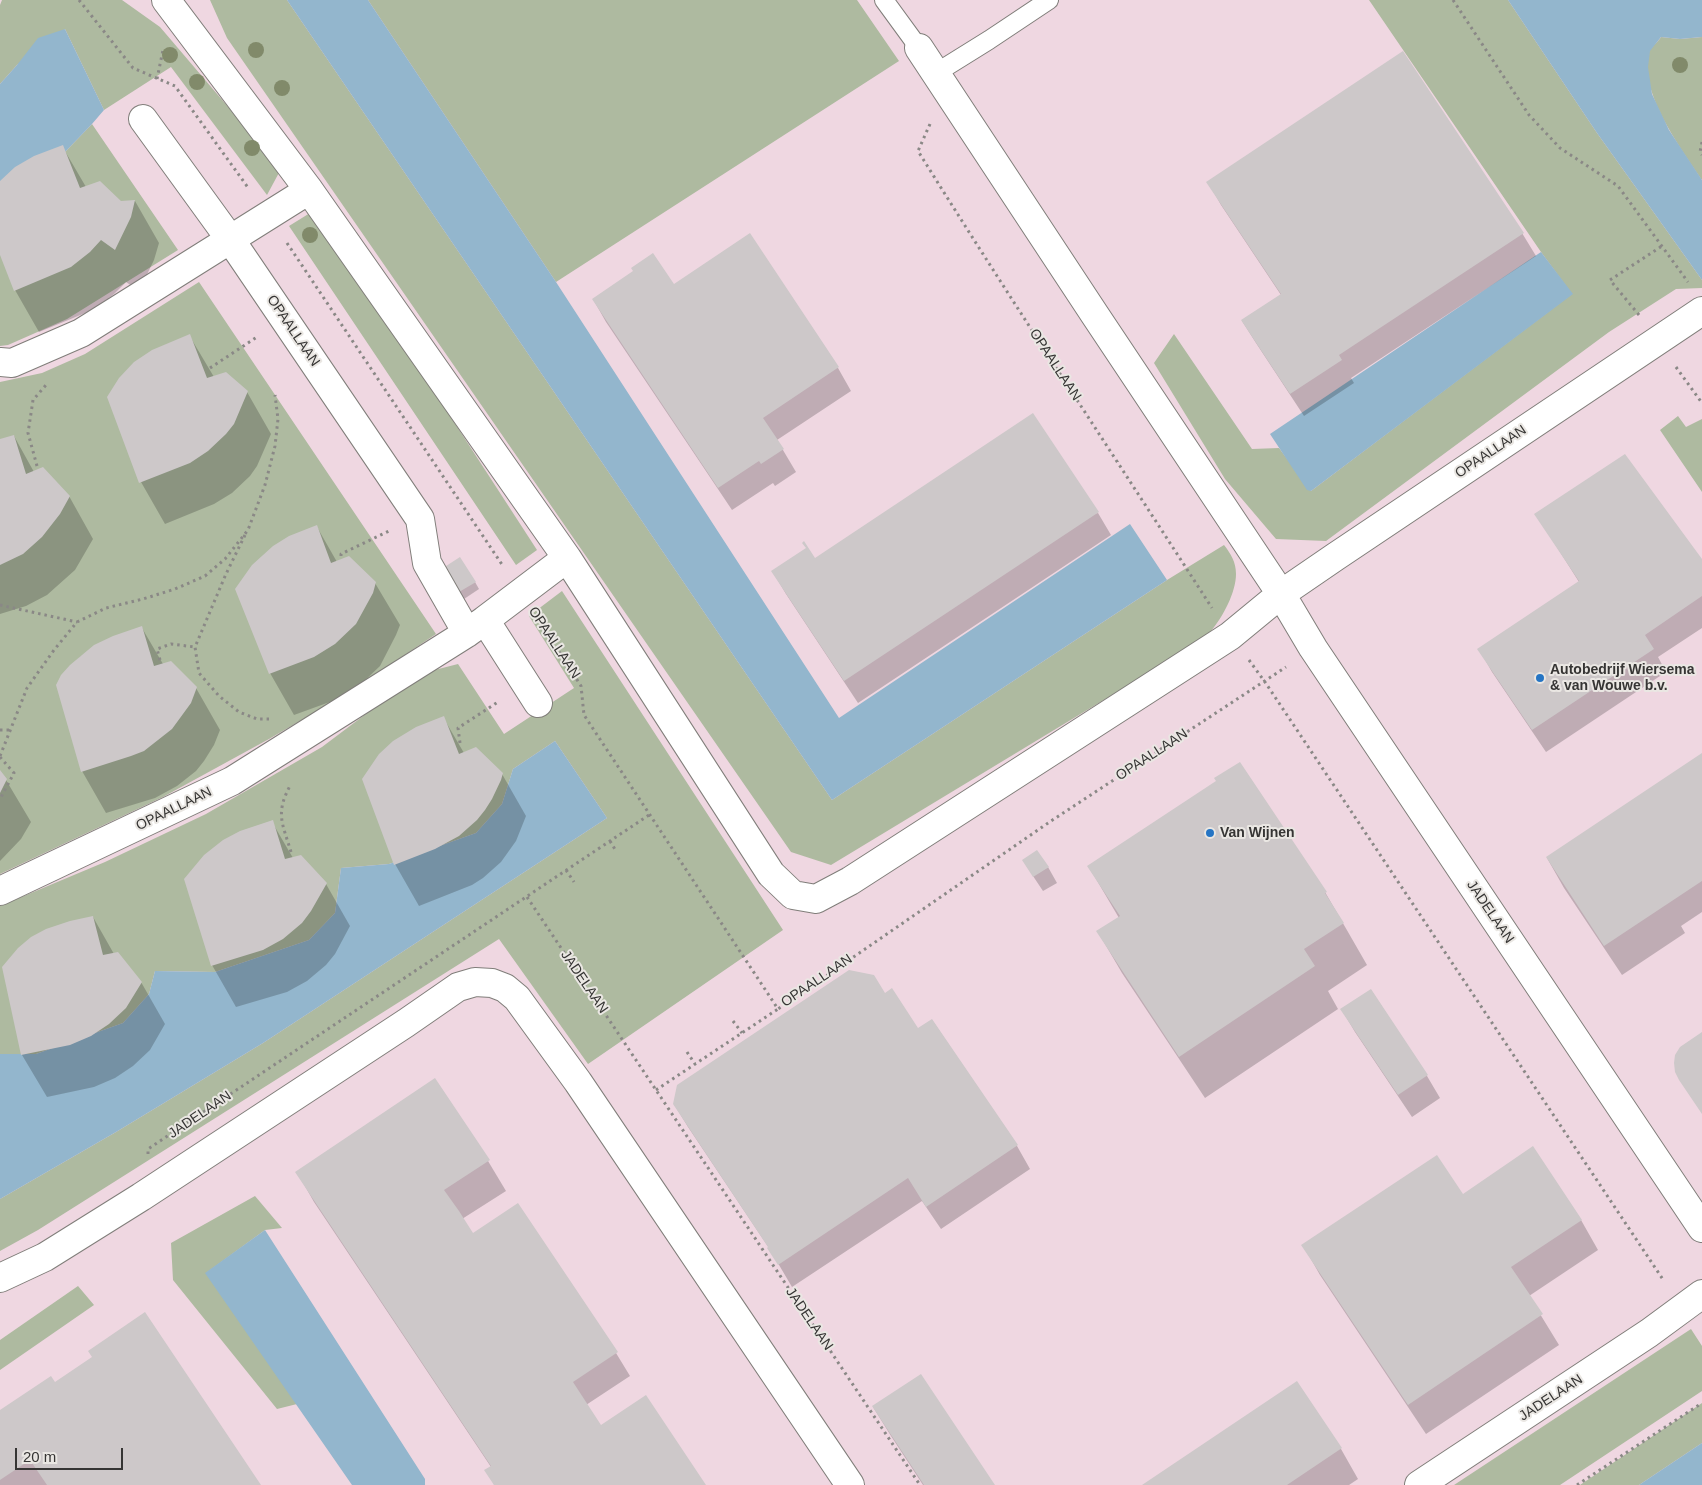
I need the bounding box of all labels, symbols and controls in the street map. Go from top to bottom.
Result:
street label: OPAALLAAN [263,292,323,370]
street label: OPAALLAAN [1026,326,1084,404]
street label: OPAALLAAN [1452,422,1530,482]
street label: OPAALLAAN [525,604,583,682]
place label: Autobedrijf Wiersema & van Wouwe b.v. [1550,662,1695,694]
marker: Autobedrijf Wiersema & van Wouwe b.v. [1534,672,1546,684]
street label: OPAALLAAN [1113,726,1191,784]
street label: OPAALLAAN [133,783,215,835]
place label: Van Wijnen [1220,825,1295,841]
marker: Van Wijnen [1204,827,1216,839]
street label: JADELAAN [1463,877,1517,947]
street label: JADELAAN [557,947,611,1017]
street label: OPAALLAAN [778,951,856,1011]
street label: JADELAAN [165,1088,235,1142]
street label: JADELAAN [782,1284,836,1354]
street label: JADELAAN [1516,1371,1586,1425]
scale bar [18,1438,125,1470]
text: 20 m [23,1448,56,1465]

